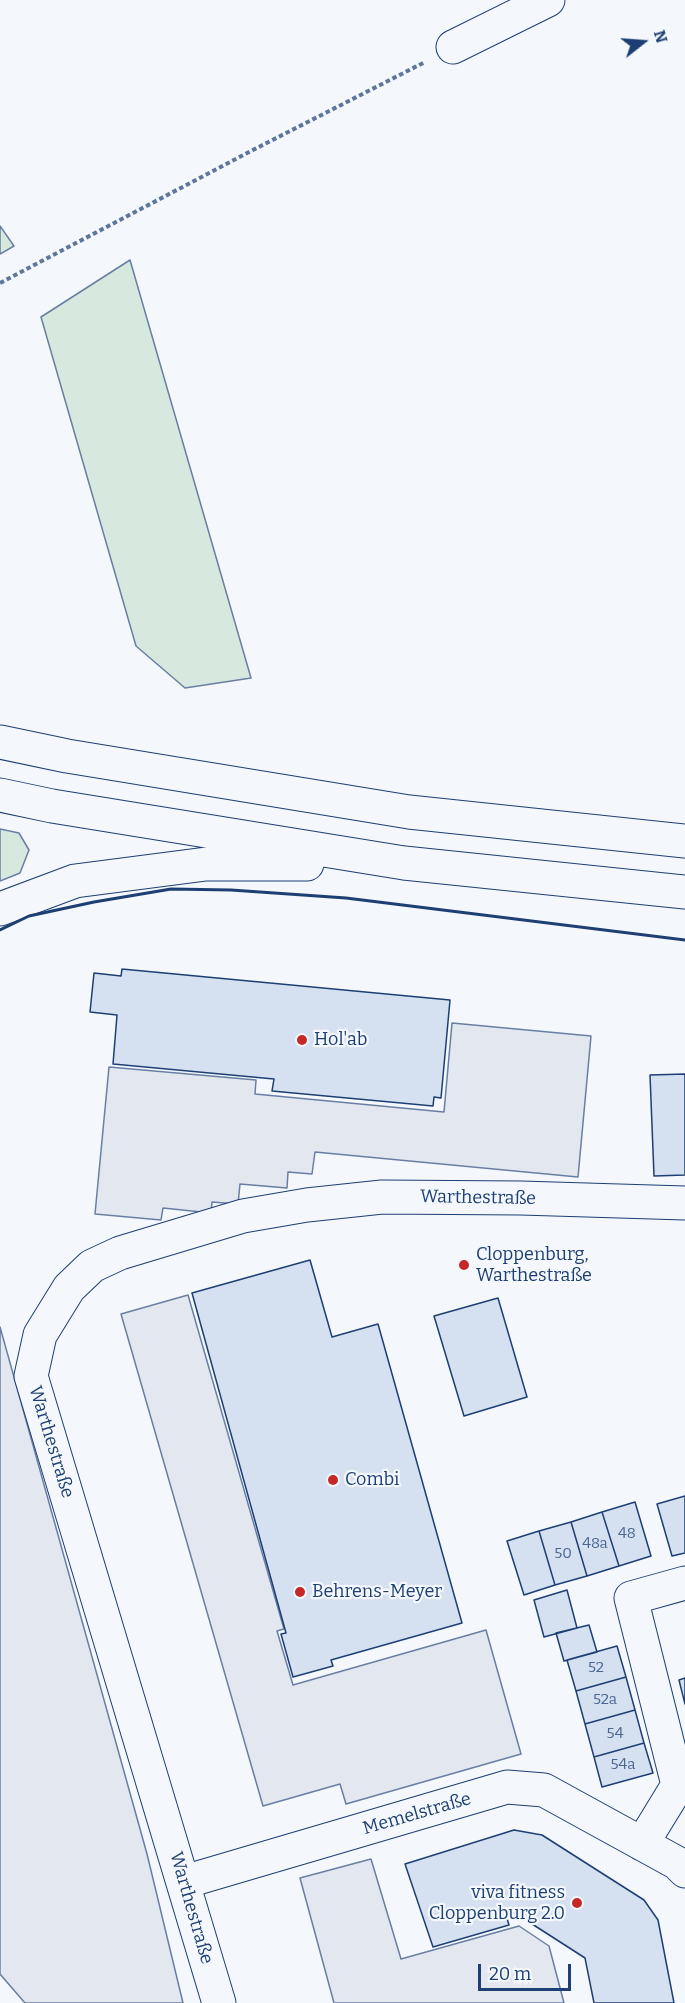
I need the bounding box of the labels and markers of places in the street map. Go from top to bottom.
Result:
place label: Hol'ab [314,1029,367,1051]
marker: Hol'ab [295,1033,309,1047]
place label: Cloppenburg, Warthestraße [476,1244,592,1286]
marker: Cloppenburg, Warthestraße [457,1258,471,1272]
place label: Combi [345,1469,399,1491]
marker: Combi [326,1473,340,1487]
place label: Behrens-Meyer [312,1581,442,1603]
marker: Behrens-Meyer [293,1585,307,1599]
place label: viva fitness Cloppenburg 2.0 [429,1882,565,1924]
marker: viva fitness Cloppenburg 2.0 [570,1896,584,1910]

